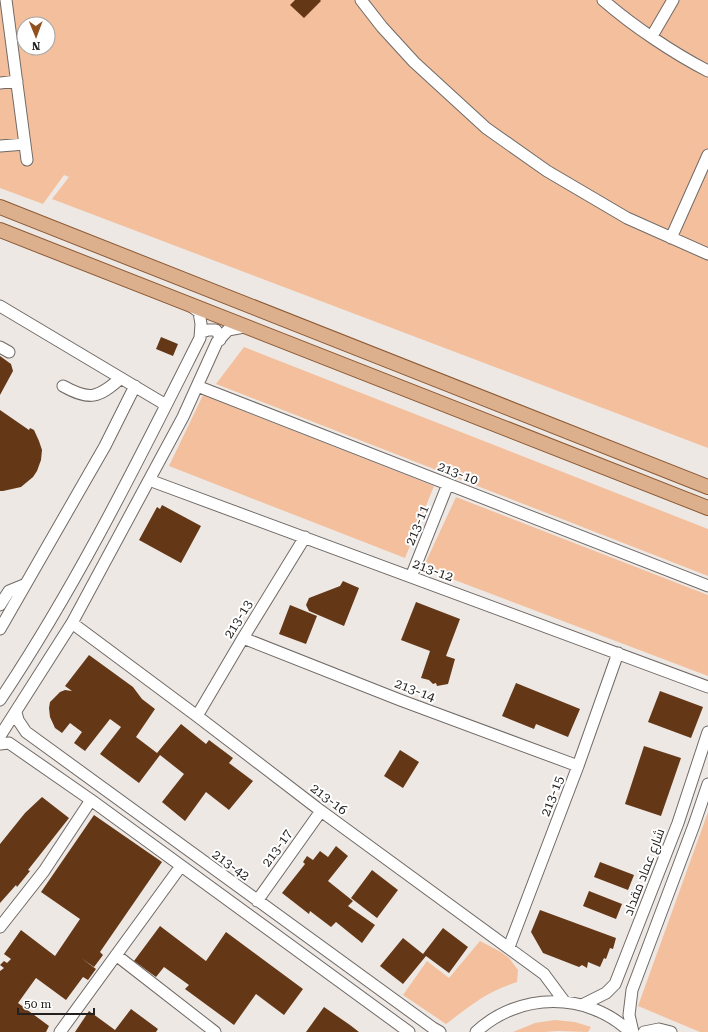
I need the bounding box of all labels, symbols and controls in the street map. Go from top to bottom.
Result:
north arrow [16,16,56,56]
text: N [31,39,41,52]
street label: 213-10 [436,458,480,488]
street label: 213-11 [402,503,432,547]
street label: 213-12 [411,556,455,584]
street label: 213-13 [221,597,255,641]
street label: 213-14 [393,675,438,705]
street label: 213-15 [537,774,567,818]
street label: 213-16 [308,780,350,818]
street label: 213-17 [259,826,295,870]
street label: شارع عماد مقداد [621,826,668,918]
street label: 213-42 [210,847,252,883]
scale bar [18,990,94,1016]
text: 50 m [24,997,51,1011]

